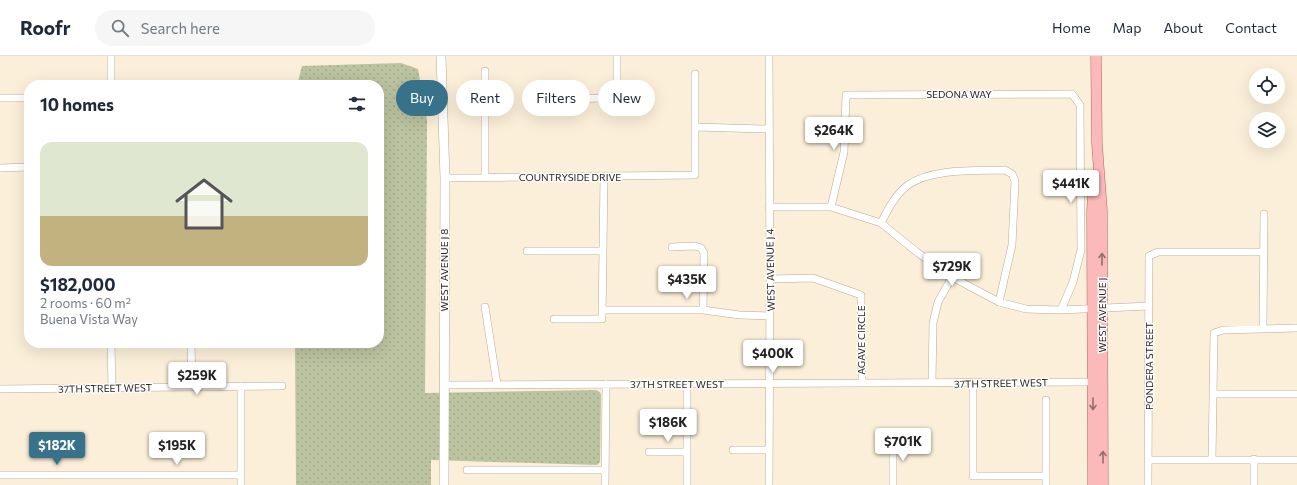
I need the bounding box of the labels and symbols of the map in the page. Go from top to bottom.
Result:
street label: SEDONA WAY [926,88,992,100]
pin: $264K [806,117,862,151]
pin: $441K [1043,170,1099,204]
street label: COUNTRYSIDE DRIVE [519,171,621,183]
street label: WEST AVENUE J 8 [438,229,450,311]
street label: WEST AVENUE J 4 [763,229,777,311]
pin: $729K [924,253,980,287]
one-way arrow [1098,253,1106,266]
pin: $435K [659,266,715,300]
street label: WEST AVENUE J [1096,278,1108,352]
street label: AGAVE CIRCLE [855,305,867,375]
street label: PONDERA STREET [1143,321,1155,410]
pin: $400K [745,340,801,374]
pin: $259K [169,362,225,396]
street label: 37TH STREET WEST [954,376,1049,390]
street label: 37TH STREET WEST [630,378,725,390]
street label: 37TH STREET WEST [58,381,153,395]
one-way arrow [1089,397,1097,410]
pin: $186K [640,409,696,443]
pin: $701K [875,428,931,462]
pin: $182K [29,432,85,466]
pin: $195K [149,432,205,466]
one-way arrow [1099,451,1107,464]

